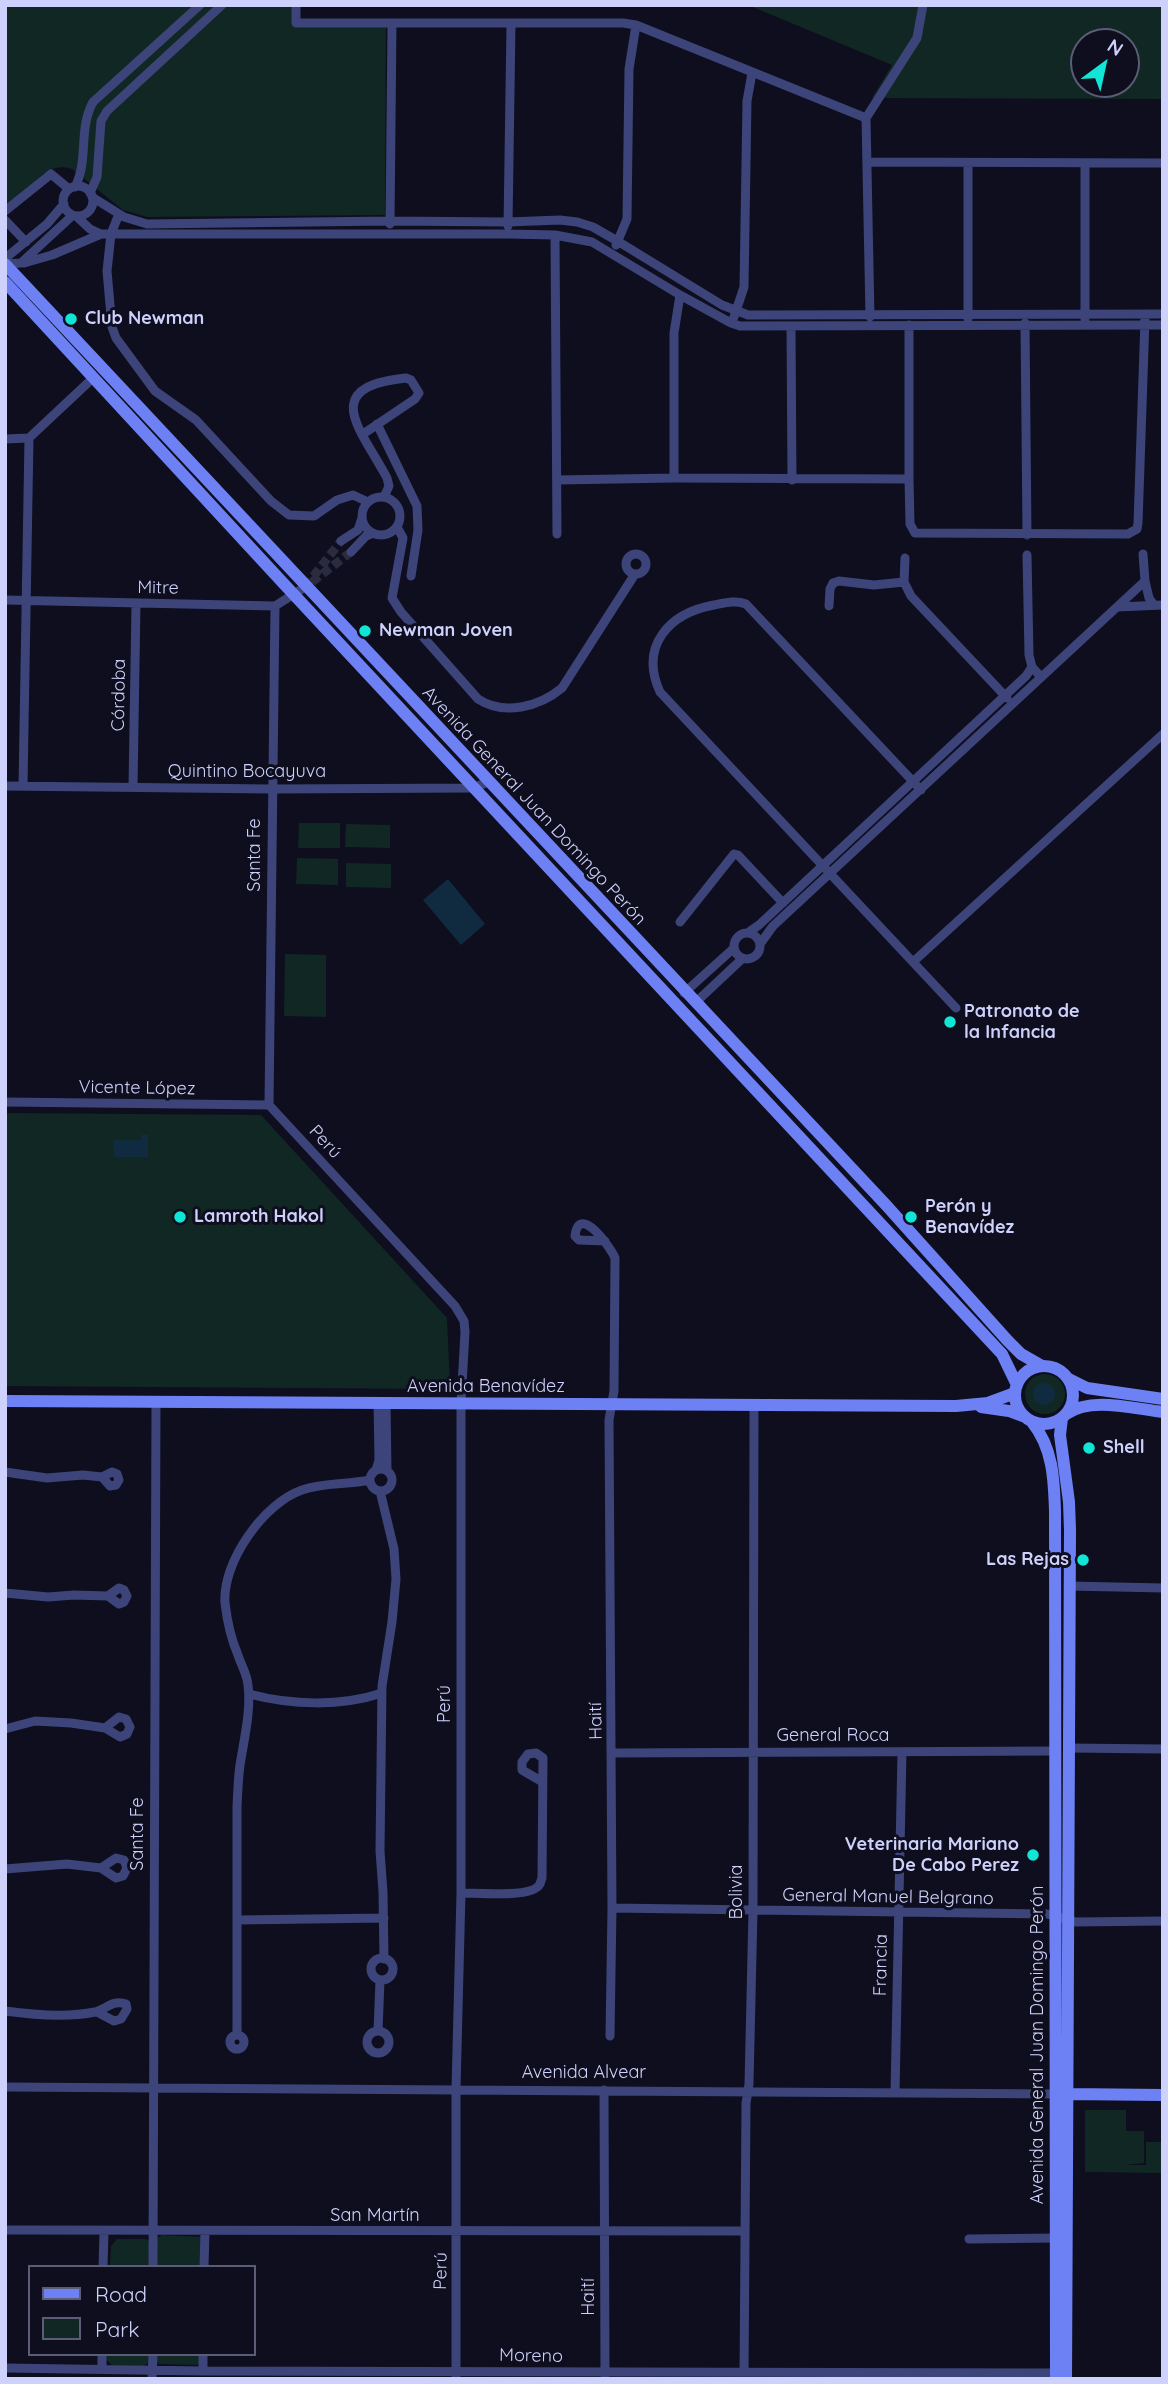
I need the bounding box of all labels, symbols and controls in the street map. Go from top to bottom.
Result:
north arrow [1070,28,1140,98]
text: N [1103,33,1128,61]
place label: Club Newman [85,308,204,330]
marker: Club Newman [63,311,79,327]
street label: Mitre [137,577,179,599]
place label: Newman Joven [379,620,513,642]
marker: Newman Joven [357,623,373,639]
street label: Córdoba [108,658,130,732]
street label: Avenida General Juan Domingo Perón [417,682,651,930]
street label: Quintino Bocayuva [168,761,326,783]
street label: Santa Fe [244,818,266,892]
place label: Patronato de la Infancia [964,1001,1080,1044]
marker: Patronato de la Infancia [942,1014,958,1030]
street label: Vicente López [78,1076,196,1100]
street label: Perú [304,1121,346,1163]
place label: Perón y Benavídez [925,1196,1014,1238]
place label: Lamroth Hakol [194,1206,324,1228]
marker: Lamroth Hakol [172,1209,188,1225]
marker: Perón y Benavídez [903,1209,919,1225]
street label: Avenida Benavídez [407,1376,565,1398]
place label: Shell [1103,1437,1145,1459]
marker: Shell [1081,1440,1097,1456]
place label: Las Rejas [986,1549,1069,1571]
marker: Las Rejas [1075,1552,1091,1568]
street label: Perú [434,1685,456,1723]
street label: Haití [585,1702,607,1740]
street label: General Roca [776,1725,890,1747]
street label: Santa Fe [127,1797,149,1871]
place label: Veterinaria Mariano De Cabo Perez [845,1834,1019,1876]
marker: Veterinaria Mariano De Cabo Perez [1025,1847,1041,1863]
street label: Bolivia [726,1865,748,1919]
street label: General Manuel Belgrano [782,1884,994,1910]
street label: Avenida General Juan Domingo Perón [1027,1886,1049,2204]
street label: Francia [870,1934,892,1996]
street label: Avenida Alvear [522,2062,646,2084]
street label: San Martín [330,2205,420,2227]
street label: Perú [430,2252,452,2290]
legend [28,2265,256,2356]
street label: Haití [578,2278,600,2316]
text: Road [95,2281,147,2307]
text: Park [95,2316,139,2342]
street label: Moreno [499,2345,563,2367]

